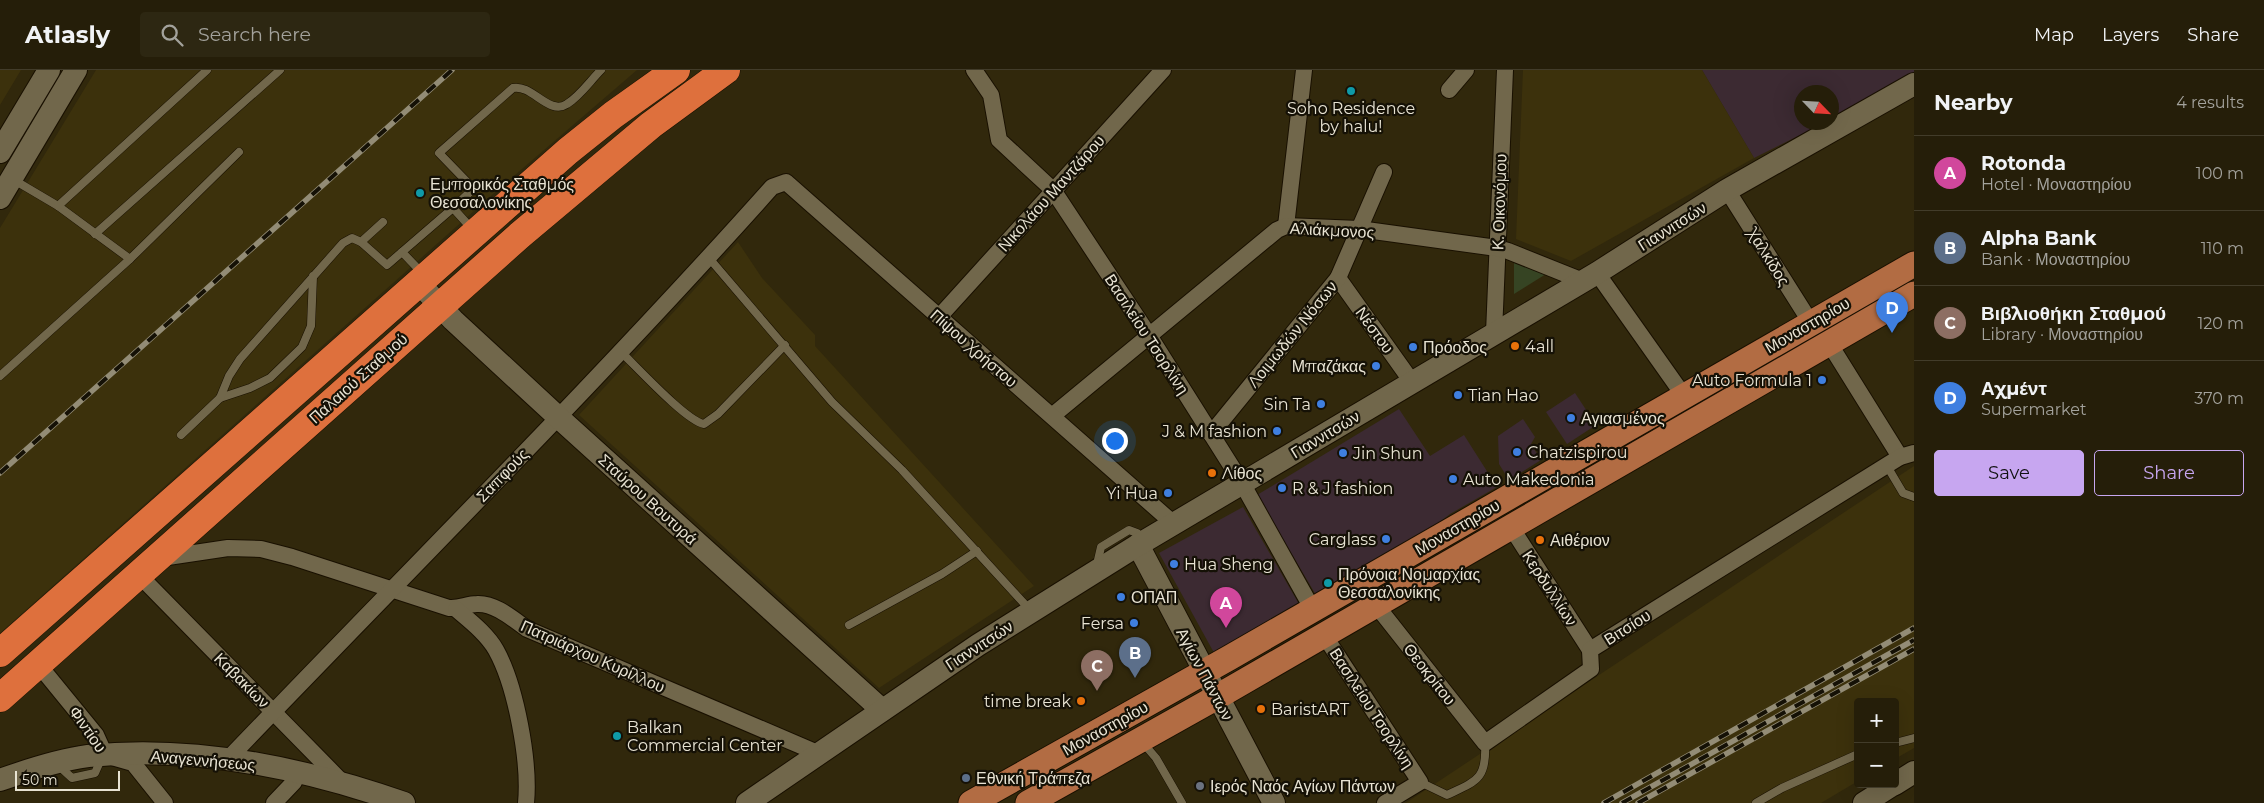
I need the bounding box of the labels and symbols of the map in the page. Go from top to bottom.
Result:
marker: Soho Residence by halu! [1345,85,1357,97]
north arrow [1794,85,1839,130]
place label: Soho Residence by halu! [1287,99,1415,136]
street label: Νικολάου Μαντζάρου [994,131,1109,256]
street label: Κ. Οικονόμου [1488,154,1511,250]
place label: Εμπορικός Σταθμός Θεσσαλονίκης [430,175,574,212]
marker: Εμπορικός Σταθμός Θεσσαλονίκης [414,187,426,199]
street label: Γιαννιτσών [1635,198,1710,255]
street label: Αλιάκμονος [1289,219,1375,242]
street label: Χαλκίδος [1743,223,1794,290]
street label: Βασιλείου Τσορλίνη [1101,271,1193,398]
street label: Λοιμωδών Νόσων [1244,277,1341,391]
pin: D [1876,292,1908,333]
street label: Μοναστηρίου [1761,293,1853,357]
street label: Νέστου [1352,304,1398,357]
street label: Πίψου Χρήστου [926,305,1021,391]
street label: Παλαιού Σταθμού [305,329,412,428]
place label: 4all [1525,337,1554,356]
place label: Πρόοδος [1423,338,1487,357]
marker: 4all [1509,340,1521,352]
marker: Πρόοδος [1407,341,1419,353]
place label: Μπαζάκας [1292,357,1366,376]
marker: Μπαζάκας [1370,360,1382,372]
place label: Auto Formula 1 [1692,371,1812,390]
marker: Auto Formula 1 [1816,374,1828,386]
place label: Tian Hao [1468,386,1538,405]
marker: Tian Hao [1452,389,1464,401]
place label: Sin Ta [1264,395,1311,414]
marker: Sin Ta [1315,398,1327,410]
street label: Γιαννιτσών [1287,406,1363,462]
place label: Αγιασμένος [1581,409,1665,428]
marker: Αγιασμένος [1565,412,1577,424]
place label: J & M fashion [1161,422,1267,441]
marker: J & M fashion [1271,425,1283,437]
your location [1102,428,1128,454]
place label: Chatzispirou [1527,443,1628,462]
place label: Jin Shun [1352,444,1423,463]
street label: Σαπφούς [472,445,532,506]
marker: Chatzispirou [1511,446,1523,458]
marker: Jin Shun [1337,447,1349,459]
street label: Σταύρου Βουτυρά [595,450,701,549]
place label: Λίθος [1222,464,1263,483]
marker: Λίθος [1206,467,1218,479]
place label: Auto Makedonia [1463,470,1595,489]
marker: Auto Makedonia [1447,473,1459,485]
place label: R & J fashion [1292,479,1393,498]
marker: R & J fashion [1276,482,1288,494]
place label: Yi Hua [1106,484,1158,503]
marker: Yi Hua [1162,487,1174,499]
street label: Μοναστηρίου [1411,495,1503,559]
place label: Carglass [1309,530,1376,549]
place label: Αιθέριον [1550,531,1610,550]
marker: Carglass [1380,533,1392,545]
marker: Αιθέριον [1534,534,1546,546]
street label: Κερδυλλίων [1518,547,1581,629]
place label: Hua Sheng [1184,555,1274,574]
marker: Hua Sheng [1168,558,1180,570]
place label: Πρόνοια Νομαρχίας Θεσσαλονίκης [1338,565,1480,602]
marker: Πρόνοια Νομαρχίας Θεσσαλονίκης [1322,577,1334,589]
pin: A [1210,587,1242,628]
place label: ΟΠΑΠ [1131,588,1177,607]
marker: ΟΠΑΠ [1115,591,1127,603]
street label: Βιτσίου [1600,606,1654,649]
place label: Fersa [1081,614,1124,633]
street label: Πατριάρχου Κυρίλλου [518,616,668,697]
street label: Γιαννιτσών [942,616,1017,674]
marker: Fersa [1128,617,1140,629]
street label: Αγίων Πάντων [1172,625,1237,724]
pin: B [1119,637,1151,678]
street label: Θεοκρίτου [1400,640,1460,709]
street label: Βασιλείου Τσορλίνη [1326,645,1418,772]
street label: Καβακίων [210,649,273,712]
pin: C [1081,650,1113,691]
place label: time break [984,692,1071,711]
marker: time break [1075,695,1087,707]
street label: Μοναστηρίου [1059,697,1151,760]
place label: BaristART [1271,700,1350,719]
street label: Φιντίου [65,703,110,756]
marker: BaristART [1255,703,1267,715]
place label: Balkan Commercial Center [627,718,783,755]
marker: Balkan Commercial Center [611,730,623,742]
street label: Αναγεννήσεως [150,746,256,775]
scale bar [15,768,120,791]
place label: Εθνική Τράπεζα [976,769,1090,788]
marker: Εθνική Τράπεζα [960,772,972,784]
place label: Ιερός Ναός Αγίων Πάντων [1210,777,1395,796]
marker: Ιερός Ναός Αγίων Πάντων [1194,780,1206,792]

